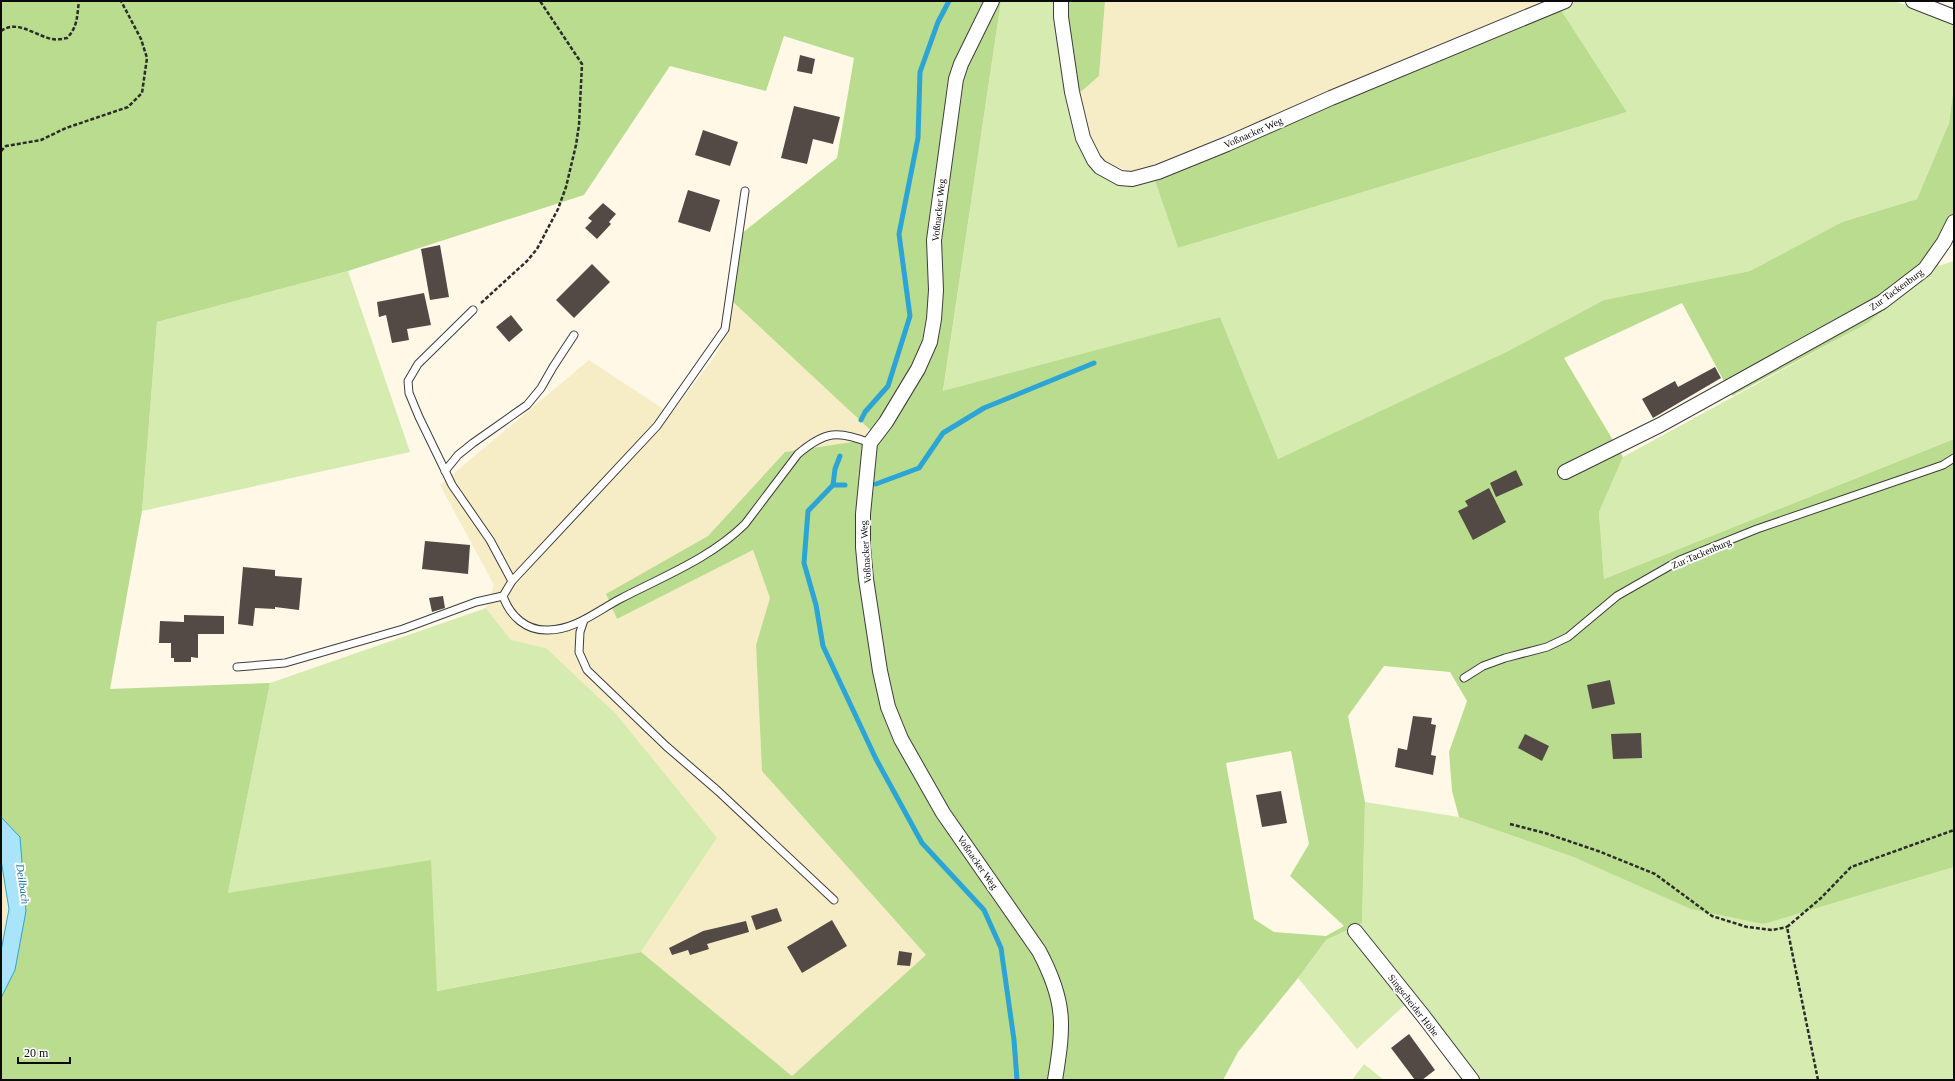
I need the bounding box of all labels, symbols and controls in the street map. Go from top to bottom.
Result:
street label: Voßnacker Weg [1222,115,1284,150]
street label: Voßnacker Weg [930,178,947,242]
street label: Zur Tackenburg [1867,266,1925,313]
street label: Voßnacker Weg [858,520,873,584]
street label: Zur Tackenburg [1670,536,1733,571]
street label: Voßnacker Weg [955,833,1000,891]
water label: Deilbach [14,862,32,905]
street label: Singscheider Höhe [1386,972,1442,1039]
scale bar [18,1039,70,1065]
text: 20 m [24,1046,49,1060]

